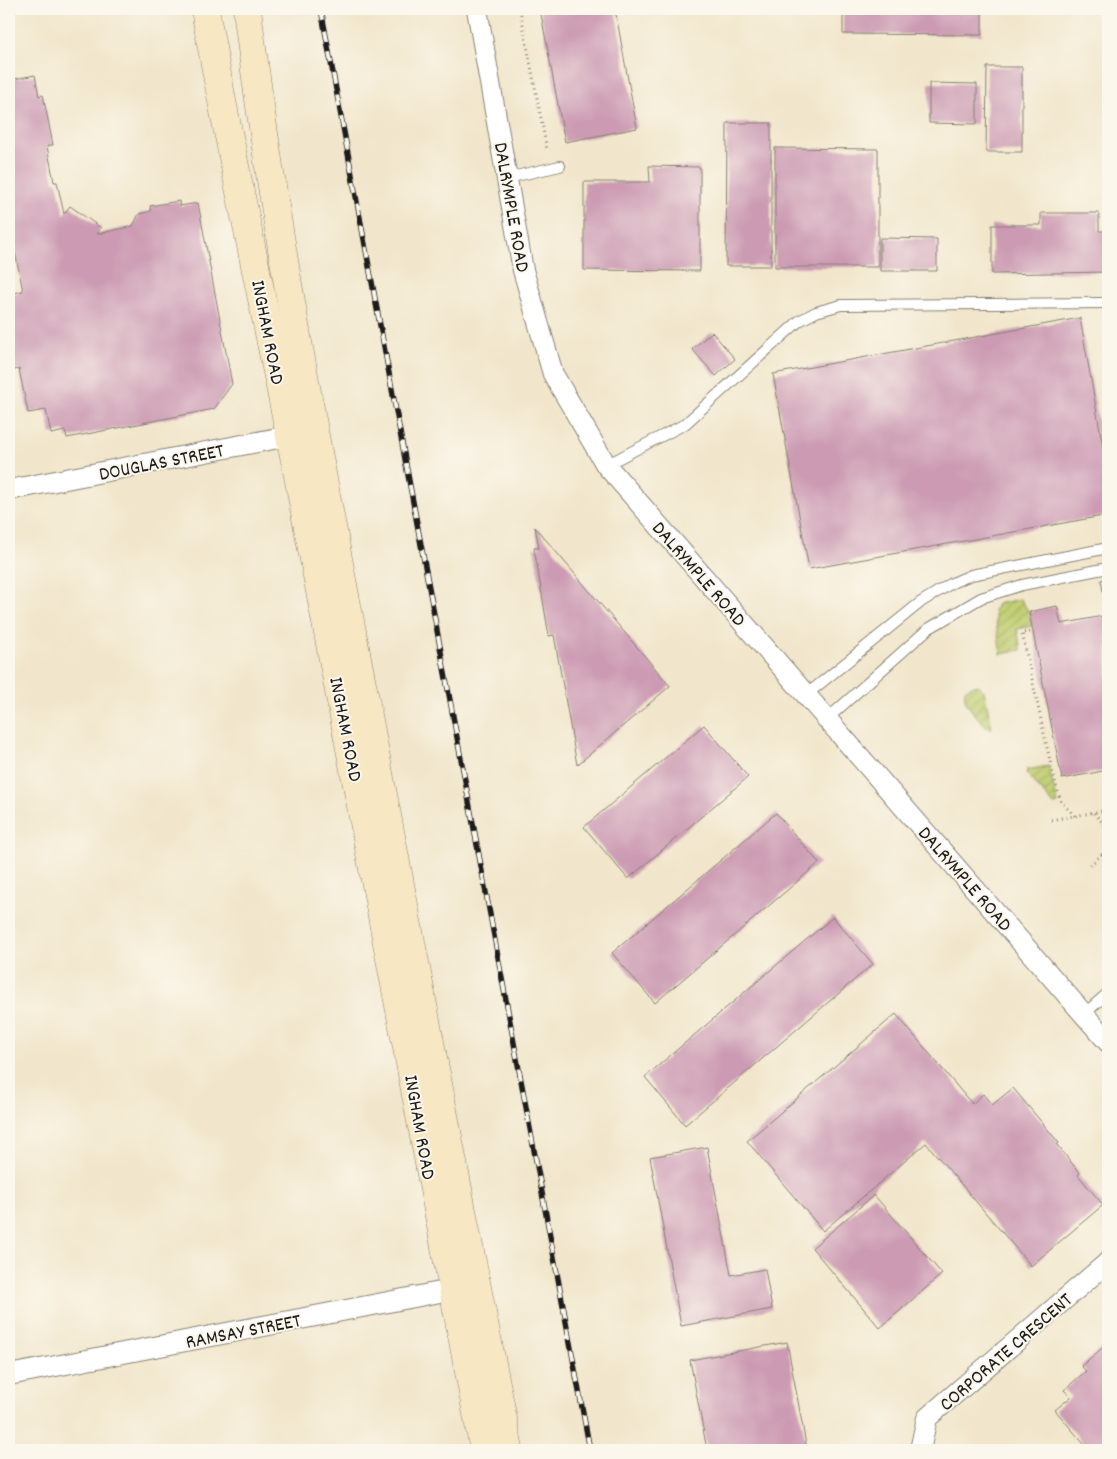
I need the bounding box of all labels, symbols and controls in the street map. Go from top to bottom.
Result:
street label: DALRYMPLE ROAD [485,140,535,275]
street label: INGHAM ROAD [242,278,290,387]
street label: DOUGLAS STREET [97,438,226,490]
street label: DALRYMPLE ROAD [644,516,751,634]
street label: INGHAM ROAD [320,675,368,784]
street label: DALRYMPLE ROAD [910,821,1017,939]
street label: INGHAM ROAD [395,1073,441,1182]
street label: CORPORATE CRESCENT [934,1287,1080,1419]
street label: RAMSAY STREET [184,1308,304,1358]

